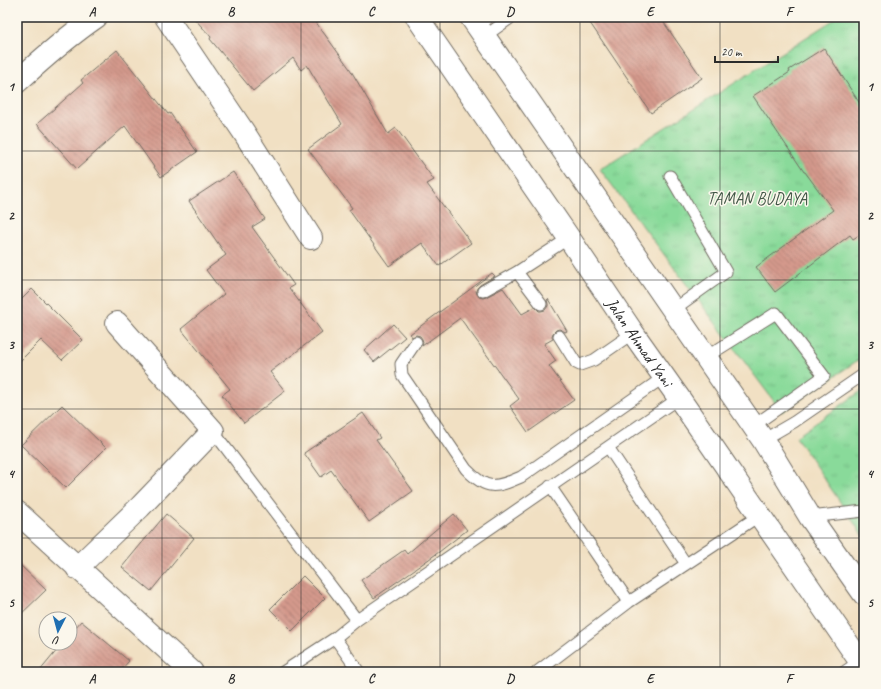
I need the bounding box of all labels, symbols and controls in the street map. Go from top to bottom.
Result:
text: A [89,4,97,20]
text: B [228,4,236,20]
text: C [368,4,376,20]
text: D [506,4,515,20]
text: E [647,4,656,20]
text: F [786,4,795,20]
scale bar [715,38,778,64]
text: 20 m [721,44,743,60]
text: 1 [8,79,16,95]
text: 1 [867,79,875,95]
park label: TAMAN BUDAYA [707,188,808,209]
text: 2 [8,208,15,224]
text: 2 [867,208,874,224]
street label: Jalan Ahmad Yani [601,293,679,392]
text: 3 [8,337,15,353]
text: 3 [867,337,874,353]
text: 4 [8,466,16,482]
text: 4 [867,466,875,482]
text: 5 [8,595,15,611]
text: 5 [867,595,874,611]
north arrow [38,611,78,651]
text: U [51,633,60,648]
text: A [89,671,97,687]
text: B [228,671,236,687]
text: C [368,671,376,687]
text: D [506,671,515,687]
text: E [647,671,656,687]
text: F [786,671,795,687]

